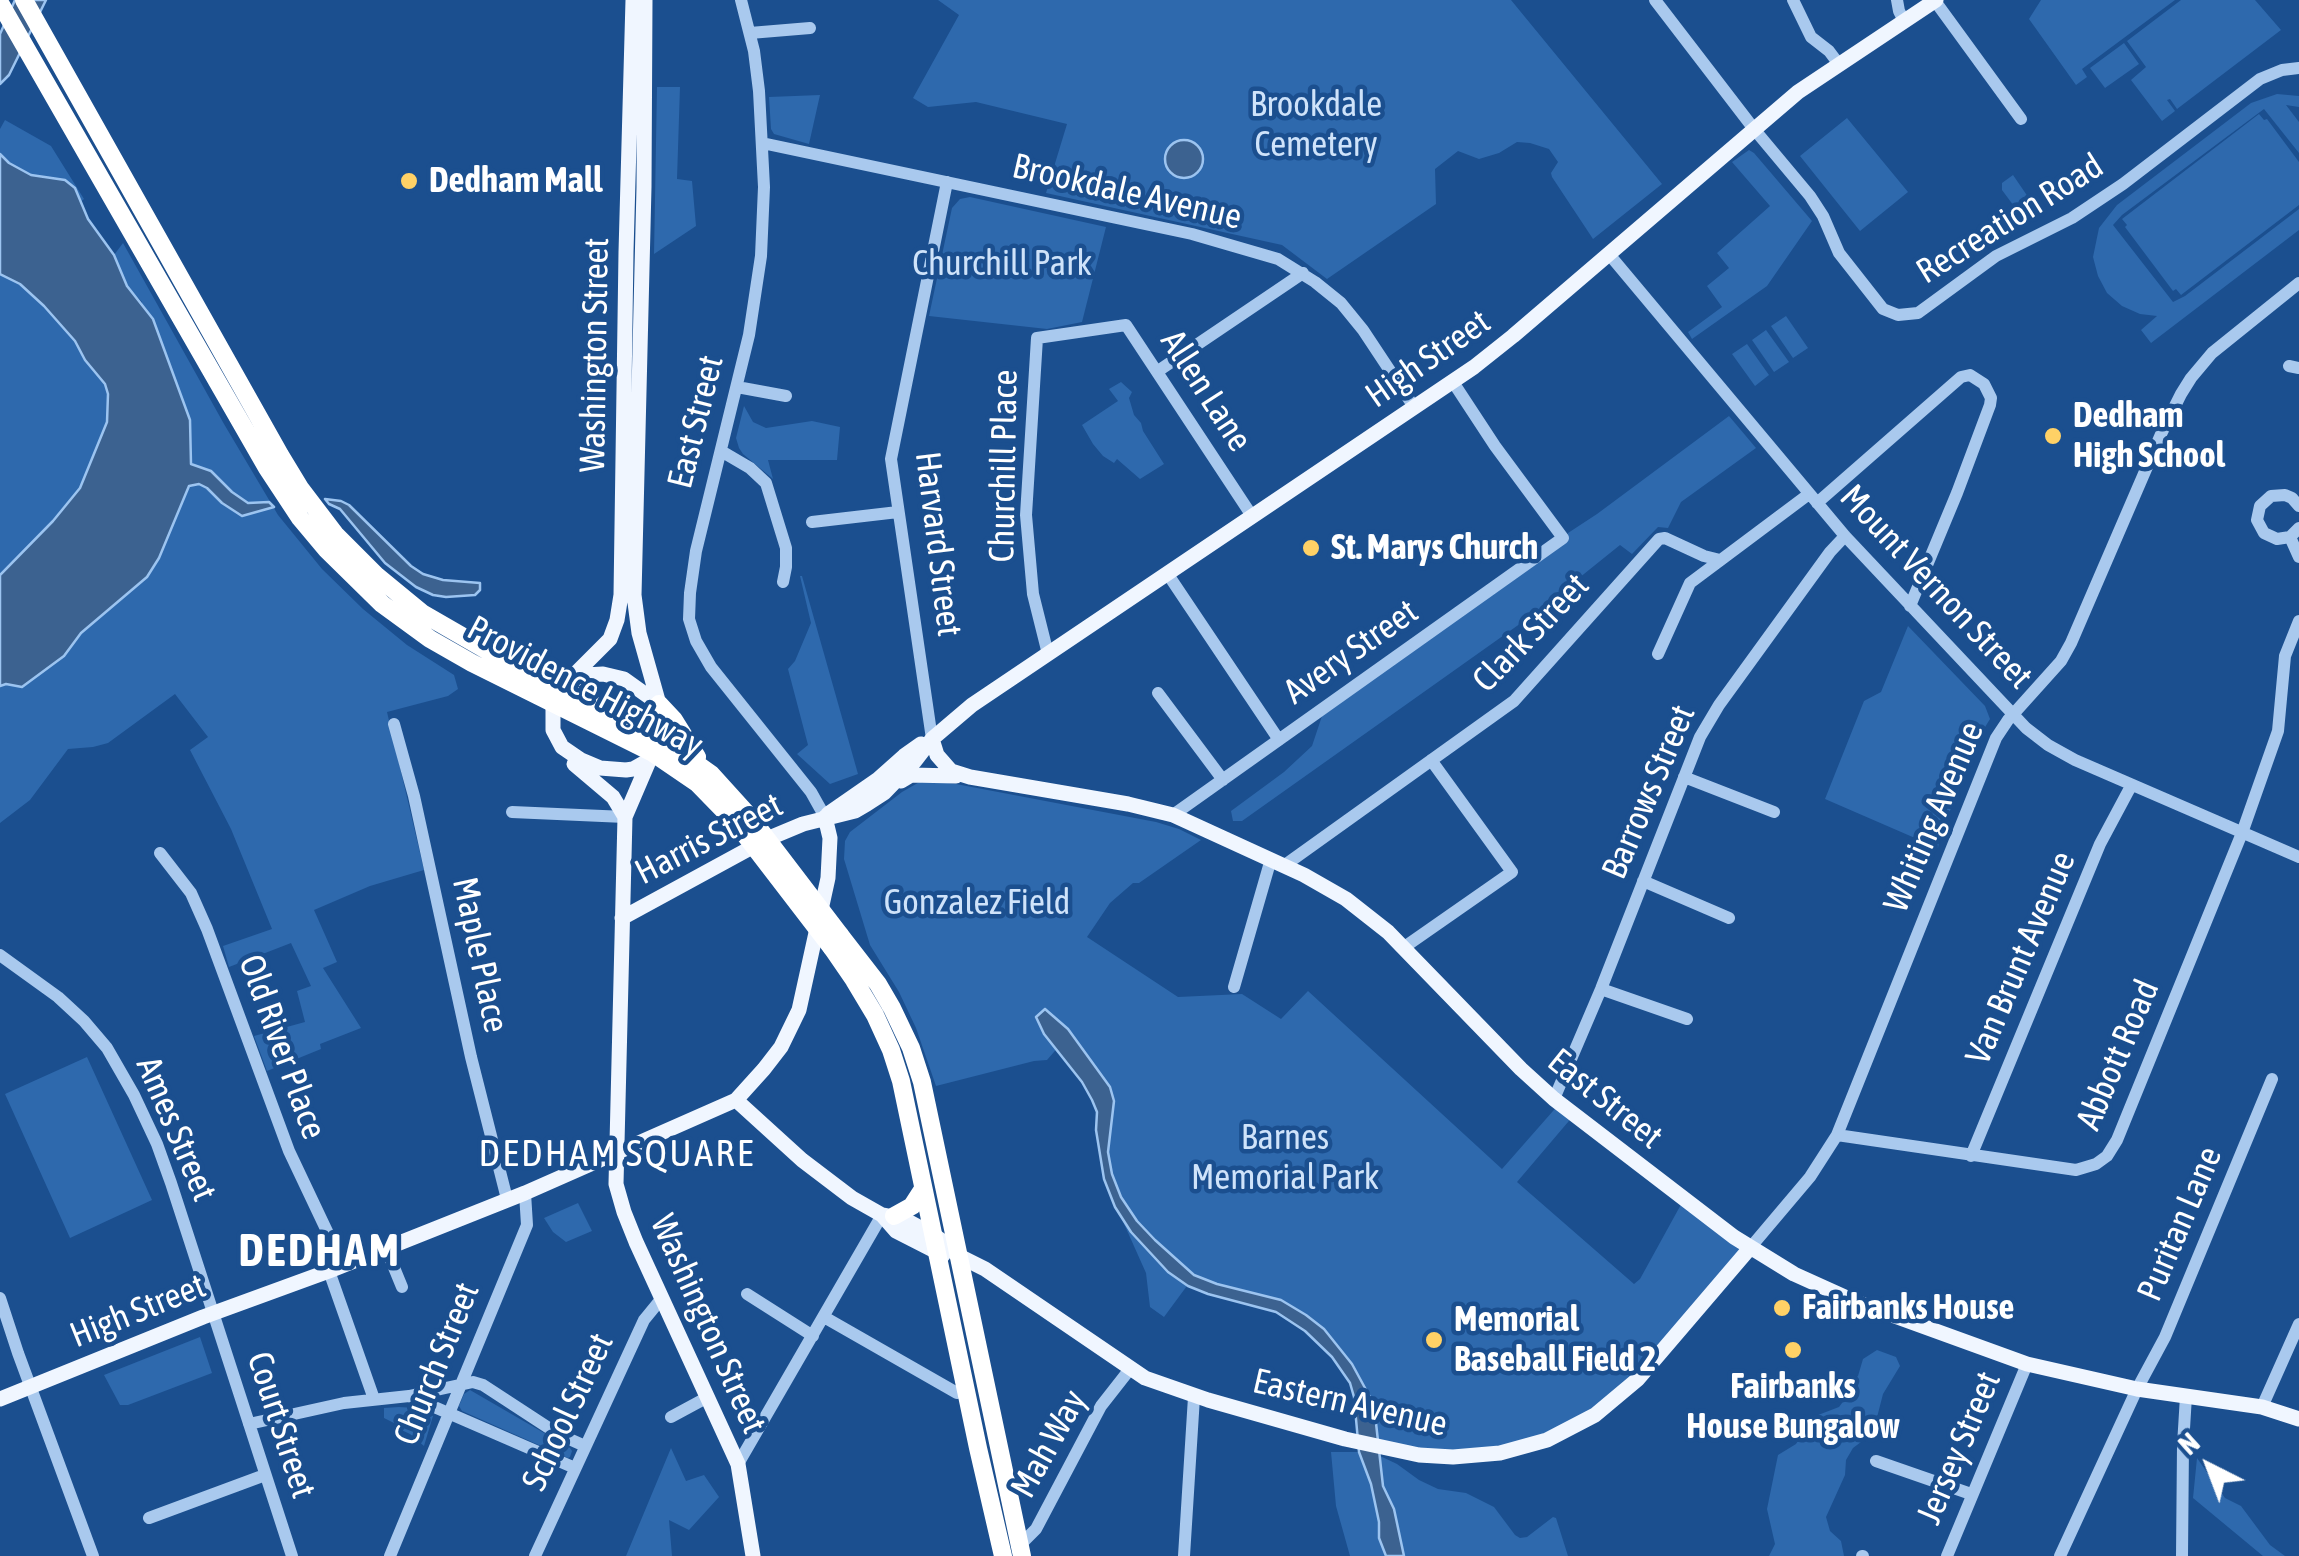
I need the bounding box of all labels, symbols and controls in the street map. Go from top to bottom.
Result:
park label: Brookdale Cemetery [1250,84,1382,166]
street label: Brookdale Avenue [1008,145,1246,239]
street label: Recreation Road [1909,145,2111,293]
place label: Dedham Mall [429,160,602,202]
marker: Dedham Mall [398,170,420,192]
street label: Washington Street [572,237,618,473]
park label: Churchill Park [912,243,1092,285]
street label: High Street [1358,301,1498,417]
street label: Allen Lane [1151,323,1261,459]
street label: East Street [659,351,733,493]
street label: Churchill Place [981,369,1027,563]
place label: Dedham High School [2073,395,2225,477]
marker: Dedham High School [2042,425,2064,447]
street label: Harvard Street [906,449,970,639]
street label: Mount Vernon Street [1831,477,2041,697]
place label: St. Marys Church [1331,527,1538,569]
marker: St. Marys Church [1300,537,1322,559]
street label: Clark Street [1464,565,1598,701]
street label: Avery Street [1276,591,1426,713]
street label: Providence Highway [460,607,710,767]
street label: Barrows Street [1594,699,1704,885]
street label: Whiting Avenue [1875,716,1993,918]
street label: Harris Street [629,784,789,894]
street label: Van Brunt Avenue [1957,845,2085,1071]
street label: Maple Place [443,874,517,1036]
park label: Gonzalez Field [884,882,1070,924]
street label: Old River Place [229,949,335,1145]
street label: Abbott Road [2068,974,2168,1136]
street label: East Street [1539,1040,1671,1158]
street label: Ames Street [127,1051,225,1207]
park label: Barnes Memorial Park [1191,1117,1379,1199]
district label: DEDHAM SQUARE [479,1131,755,1177]
street label: Puritan Lane [2129,1141,2231,1307]
street label: Washington Street [641,1208,775,1440]
district label: DEDHAM [239,1225,401,1279]
street label: High Street [64,1265,212,1357]
street label: Church Street [385,1277,489,1451]
place label: Fairbanks House [1802,1287,2014,1329]
marker: Fairbanks House [1771,1297,1793,1319]
place label: Memorial Baseball Field 2 [1454,1299,1656,1381]
street label: School Street [513,1327,623,1497]
marker: Memorial Baseball Field 2 [1423,1329,1445,1351]
marker: Fairbanks House Bungalow [1782,1339,1804,1361]
street label: Court Street [238,1347,324,1503]
street label: Eastern Avenue [1249,1360,1451,1446]
place label: Fairbanks House Bungalow [1686,1366,1900,1448]
street label: Jersey Street [1908,1366,2010,1530]
street label: Mah Way [1002,1383,1096,1505]
north arrow [2159,1416,2259,1516]
text: N [2172,1426,2206,1461]

